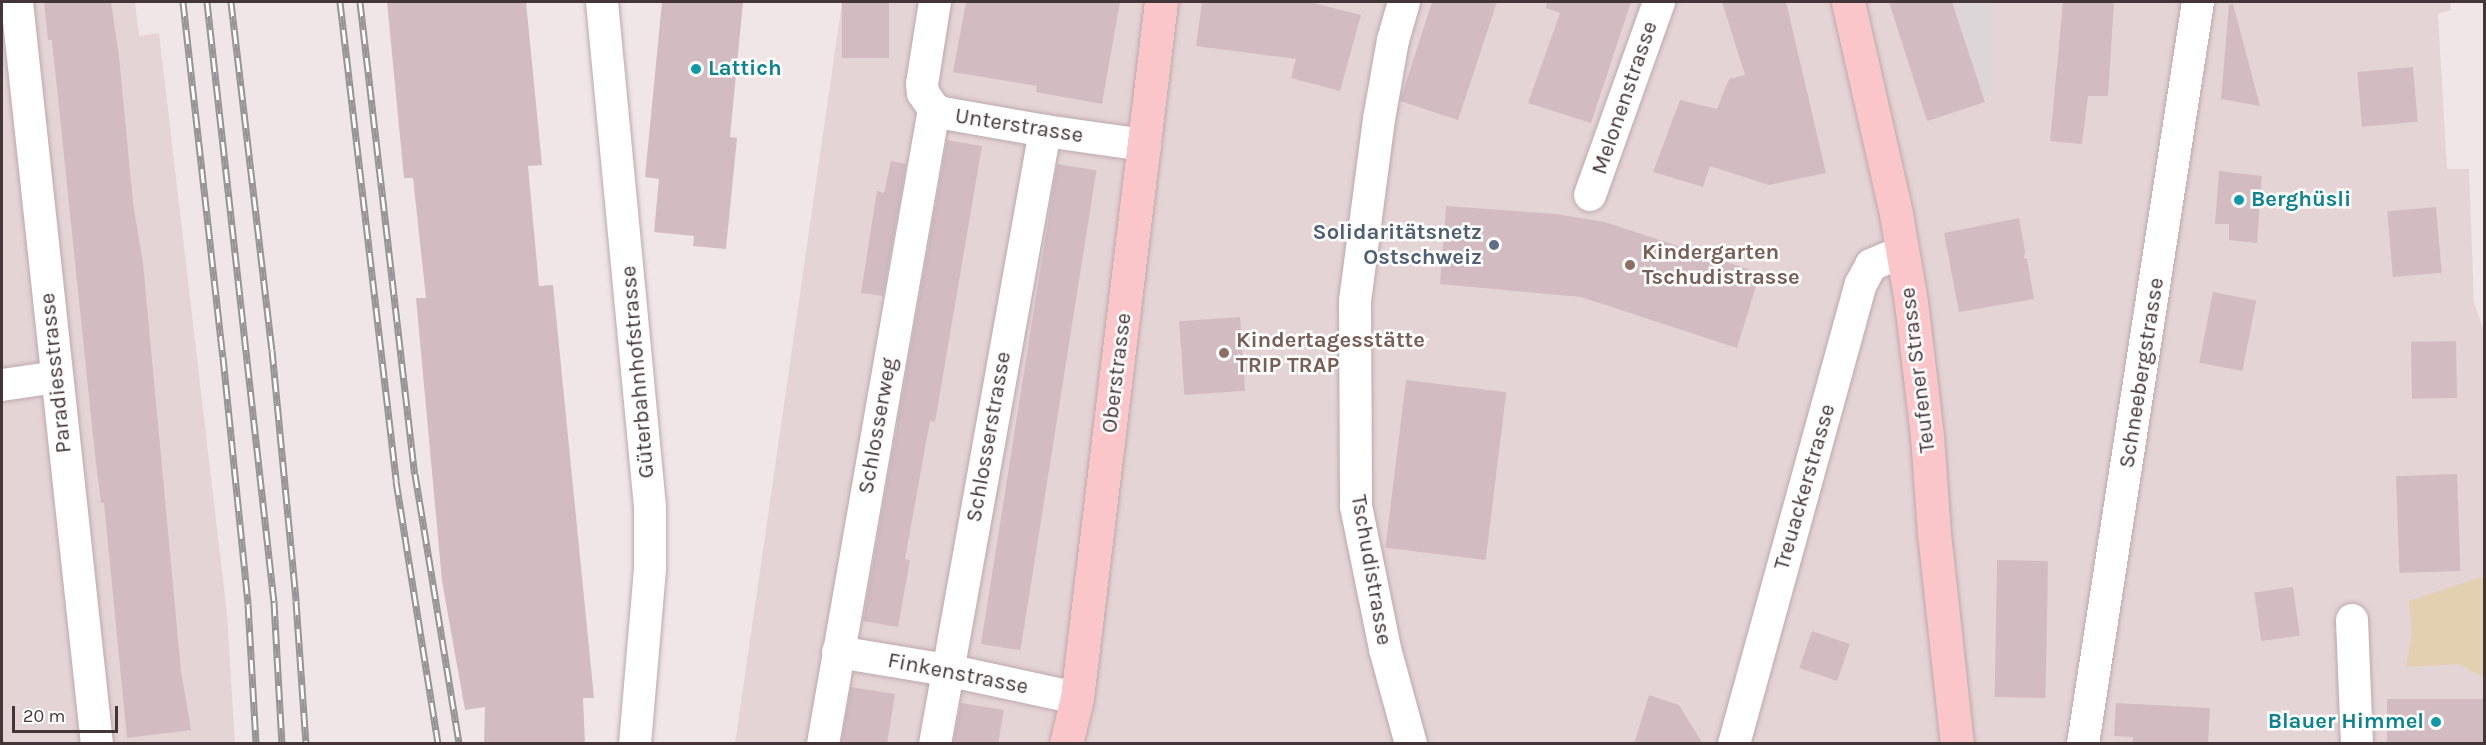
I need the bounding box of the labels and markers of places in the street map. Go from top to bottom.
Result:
place label: Lattich [708,56,782,82]
marker: Lattich [689,62,703,76]
place label: Berghüsli [2251,187,2351,213]
marker: Berghüsli [2232,193,2246,207]
place label: Solidaritätsnetz Ostschweiz [1313,219,1482,270]
marker: Solidaritätsnetz Ostschweiz [1487,238,1501,252]
place label: Kindergarten Tschudistrasse [1642,239,1800,290]
marker: Kindergarten Tschudistrasse [1623,258,1637,272]
place label: Kindertagesstätte TRIP TRAP [1236,327,1425,378]
marker: Kindertagesstätte TRIP TRAP [1217,346,1231,360]
place label: Blauer Himmel [2268,709,2424,735]
marker: Blauer Himmel [2429,715,2443,729]

